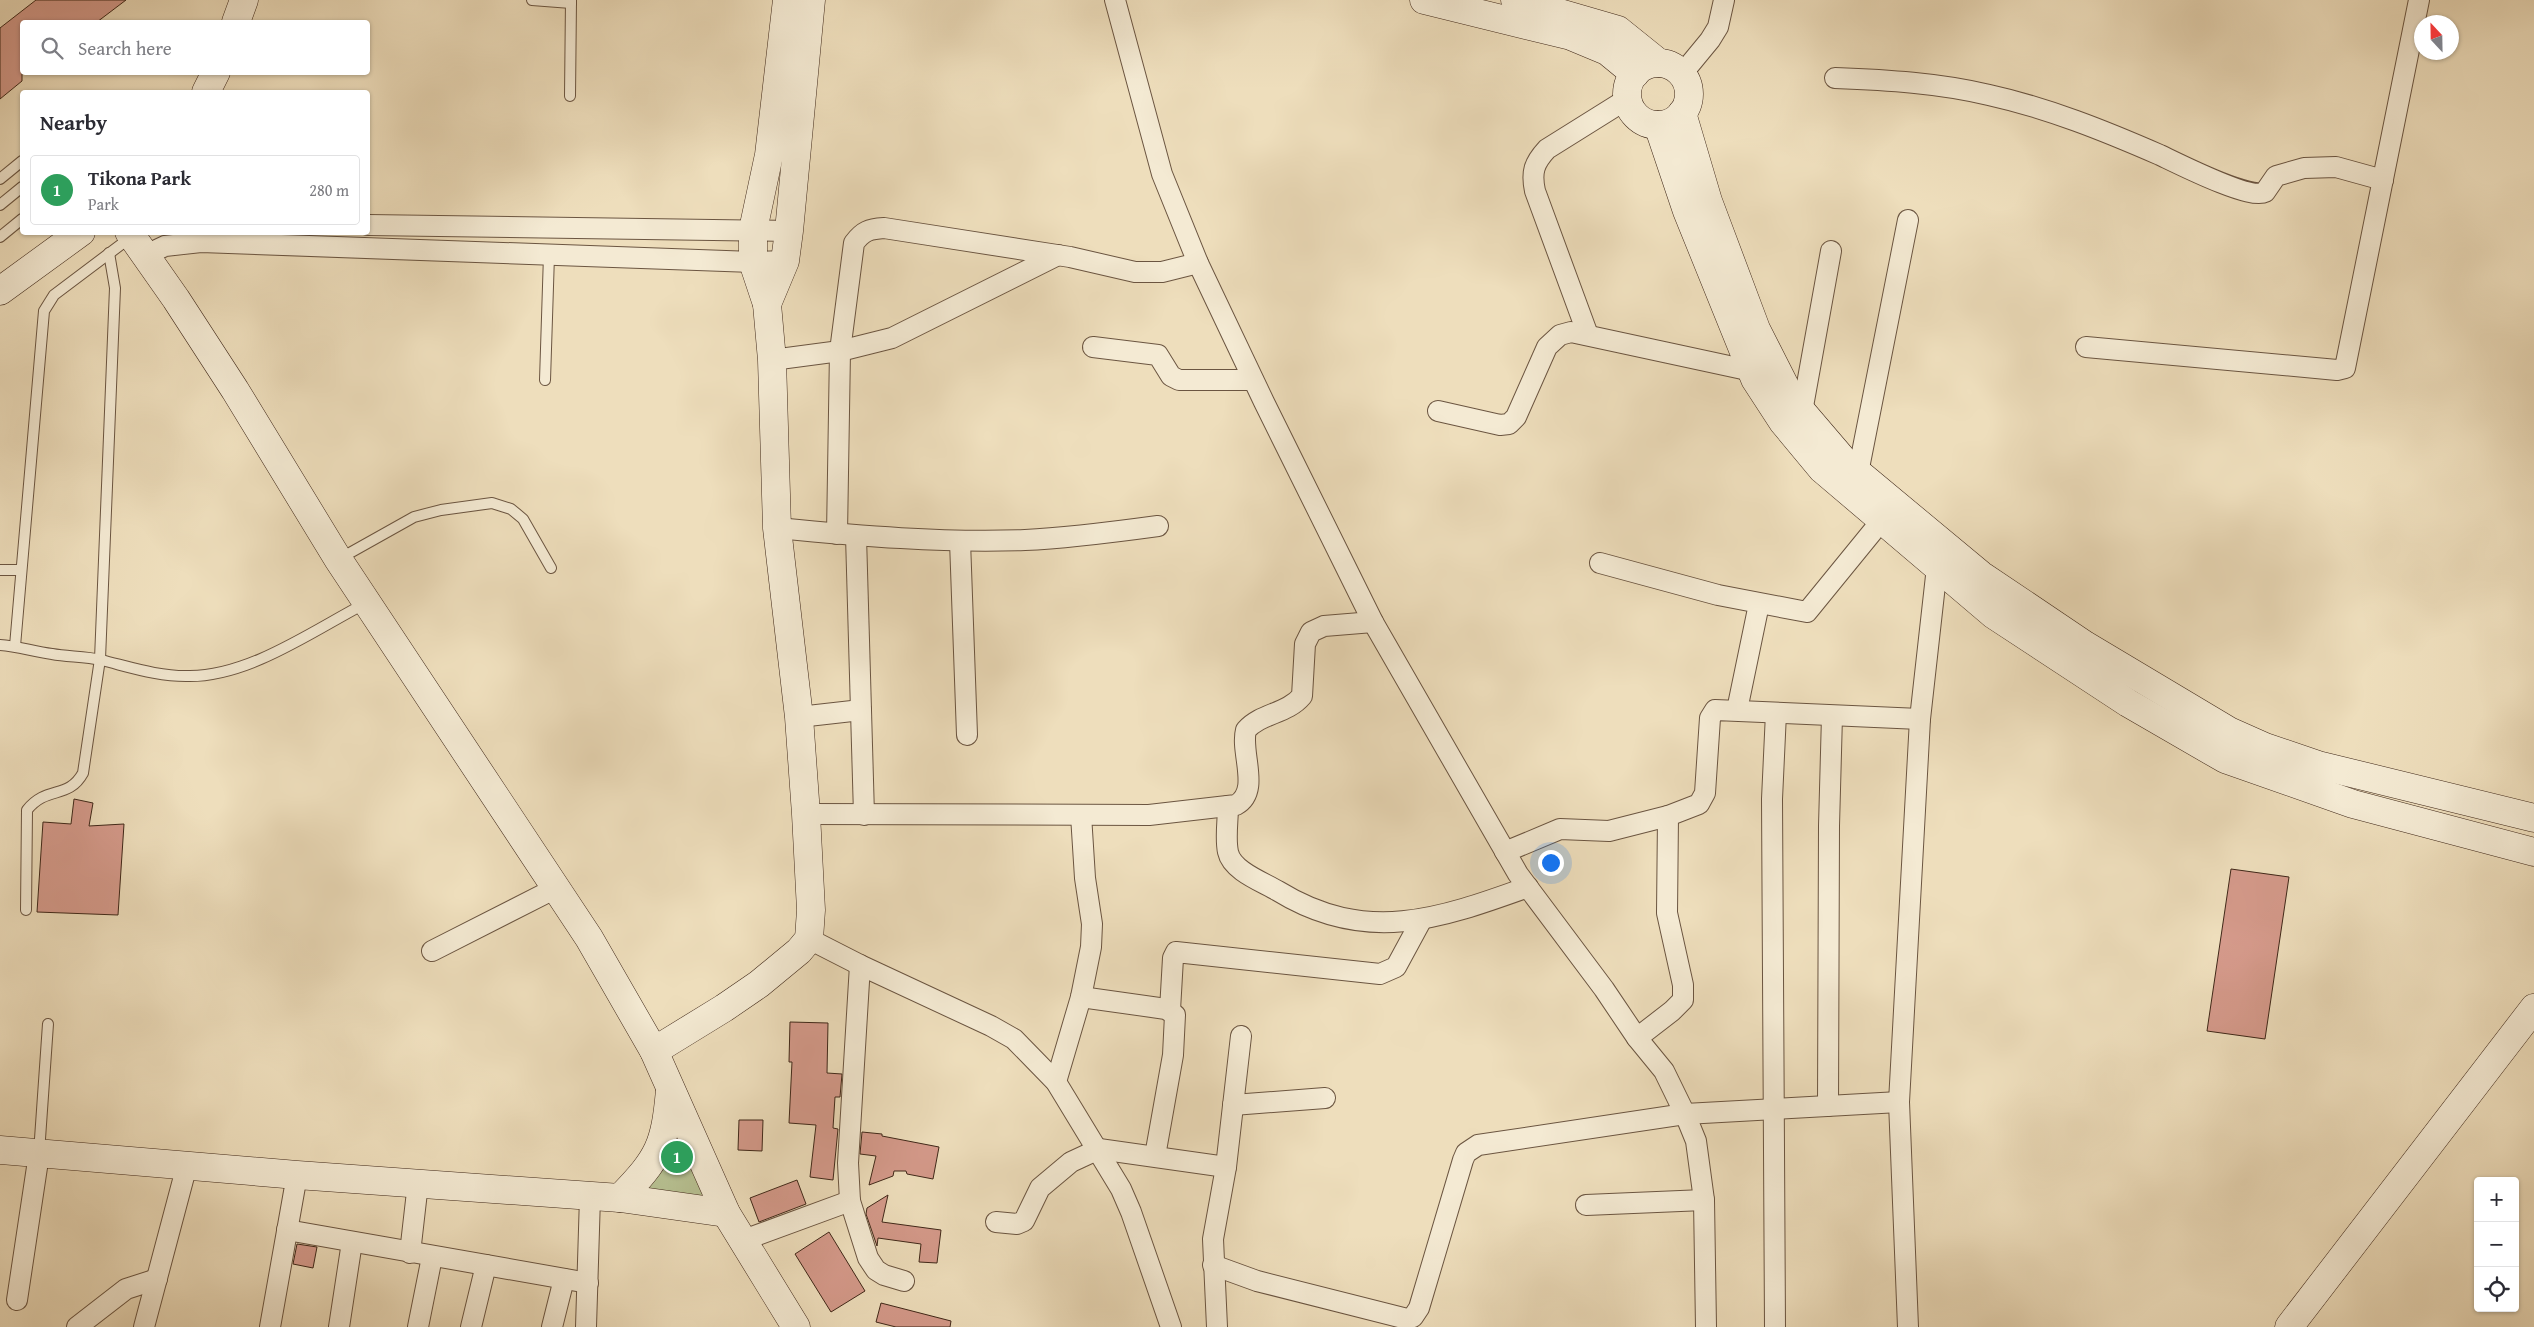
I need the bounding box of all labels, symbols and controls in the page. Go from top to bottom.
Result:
north arrow [2414,15,2459,60]
search box [20,20,370,75]
icon: search [38,34,66,62]
text: Search here [78,34,172,62]
text: Nearby [40,107,107,138]
text: Tikona Park [88,164,191,192]
text: 1 [53,178,61,202]
text: 280 m [309,178,349,202]
text: Park [88,192,119,216]
your location [1538,850,1564,876]
pin: 1 [661,1138,693,1176]
map controls [2474,1177,2519,1312]
button: + [2474,1177,2519,1222]
button: − [2474,1222,2519,1267]
button: locate [2474,1267,2519,1312]

